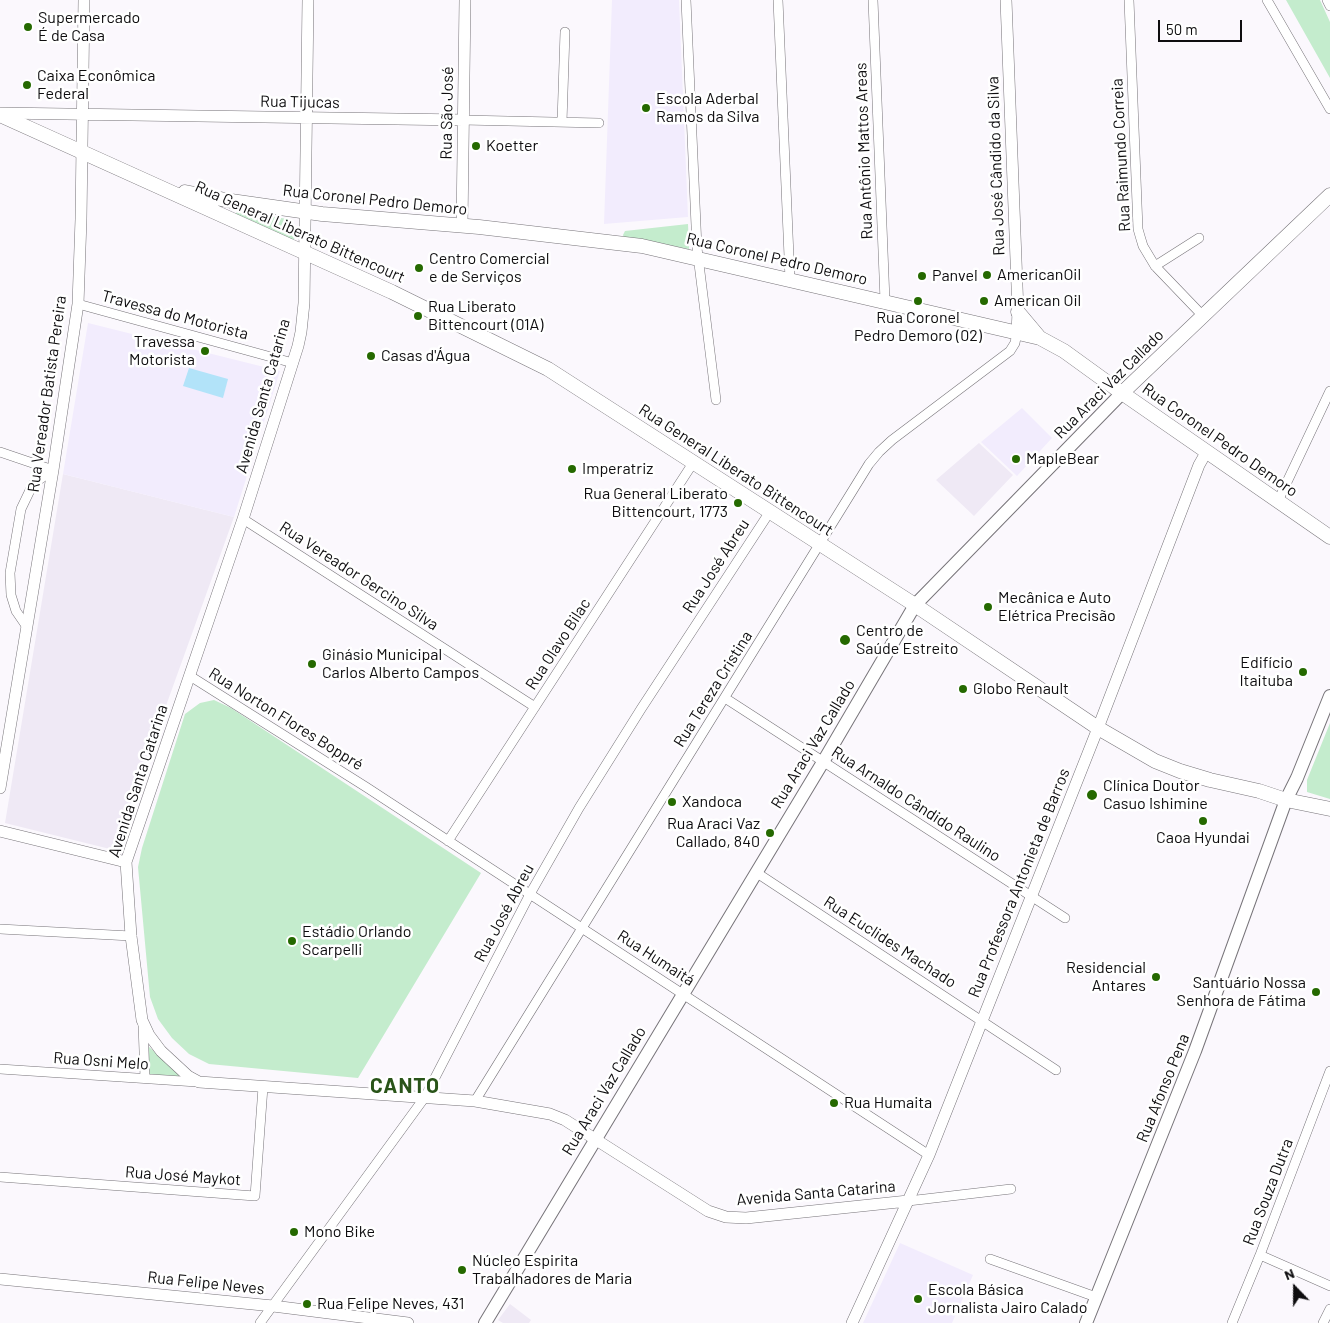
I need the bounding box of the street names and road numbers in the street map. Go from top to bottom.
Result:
street label: Rua Antônio Mattos Areas [851,62,877,240]
street label: Rua São José [437,66,457,160]
street label: Rua José Cândido da Silva [983,76,1009,256]
street label: Rua Raimundo Correia [1107,78,1135,232]
street label: Rua Tijucas [260,92,340,112]
street label: Rua General Liberato Bittencourt [192,177,408,287]
street label: Rua Coronel Pedro Demoro [282,181,468,219]
street label: Rua Coronel Pedro Demoro [685,229,869,289]
street label: Travessa do Motorista [100,286,250,344]
street label: Rua Vereador Batista Pereira [24,294,70,494]
street label: Avenida Santa Catarina [232,317,294,475]
street label: Rua Araci Vaz Callado [1050,325,1168,443]
street label: Rua Coronel Pedro Demoro [1139,379,1301,501]
street label: Rua General Liberato Bittencourt [635,400,837,540]
street label: Rua José Abreu [678,515,754,617]
street label: Rua Vereador Gercino Silva [276,517,442,635]
street label: Rua Olavo Bilac [521,595,595,693]
street label: Rua Tereza Cristina [670,628,756,750]
street label: Rua Norton Flores Boppré [205,664,367,774]
street label: Rua Araci Vaz Callado [767,676,859,812]
street label: Avenida Santa Catarina [104,702,172,860]
street label: Rua Arnaldo Cândido Raulino [828,742,1004,866]
street label: Rua Professora Antonieta de Barros [964,766,1074,1000]
street label: Rua José Abreu [470,861,538,965]
street label: Rua Euclides Machado [820,892,960,992]
street label: Rua Humaitá [614,926,698,990]
street label: Rua Araci Vaz Callado [558,1023,650,1159]
street label: Rua Afonso Pena [1132,1031,1194,1145]
street label: Rua Osni Melo [53,1048,149,1074]
street label: Rua Souza Dutra [1239,1136,1297,1248]
street label: Rua José Maykot [124,1162,242,1190]
street label: Avenida Santa Catarina [736,1176,896,1210]
street label: Rua Felipe Neves [147,1267,265,1299]

